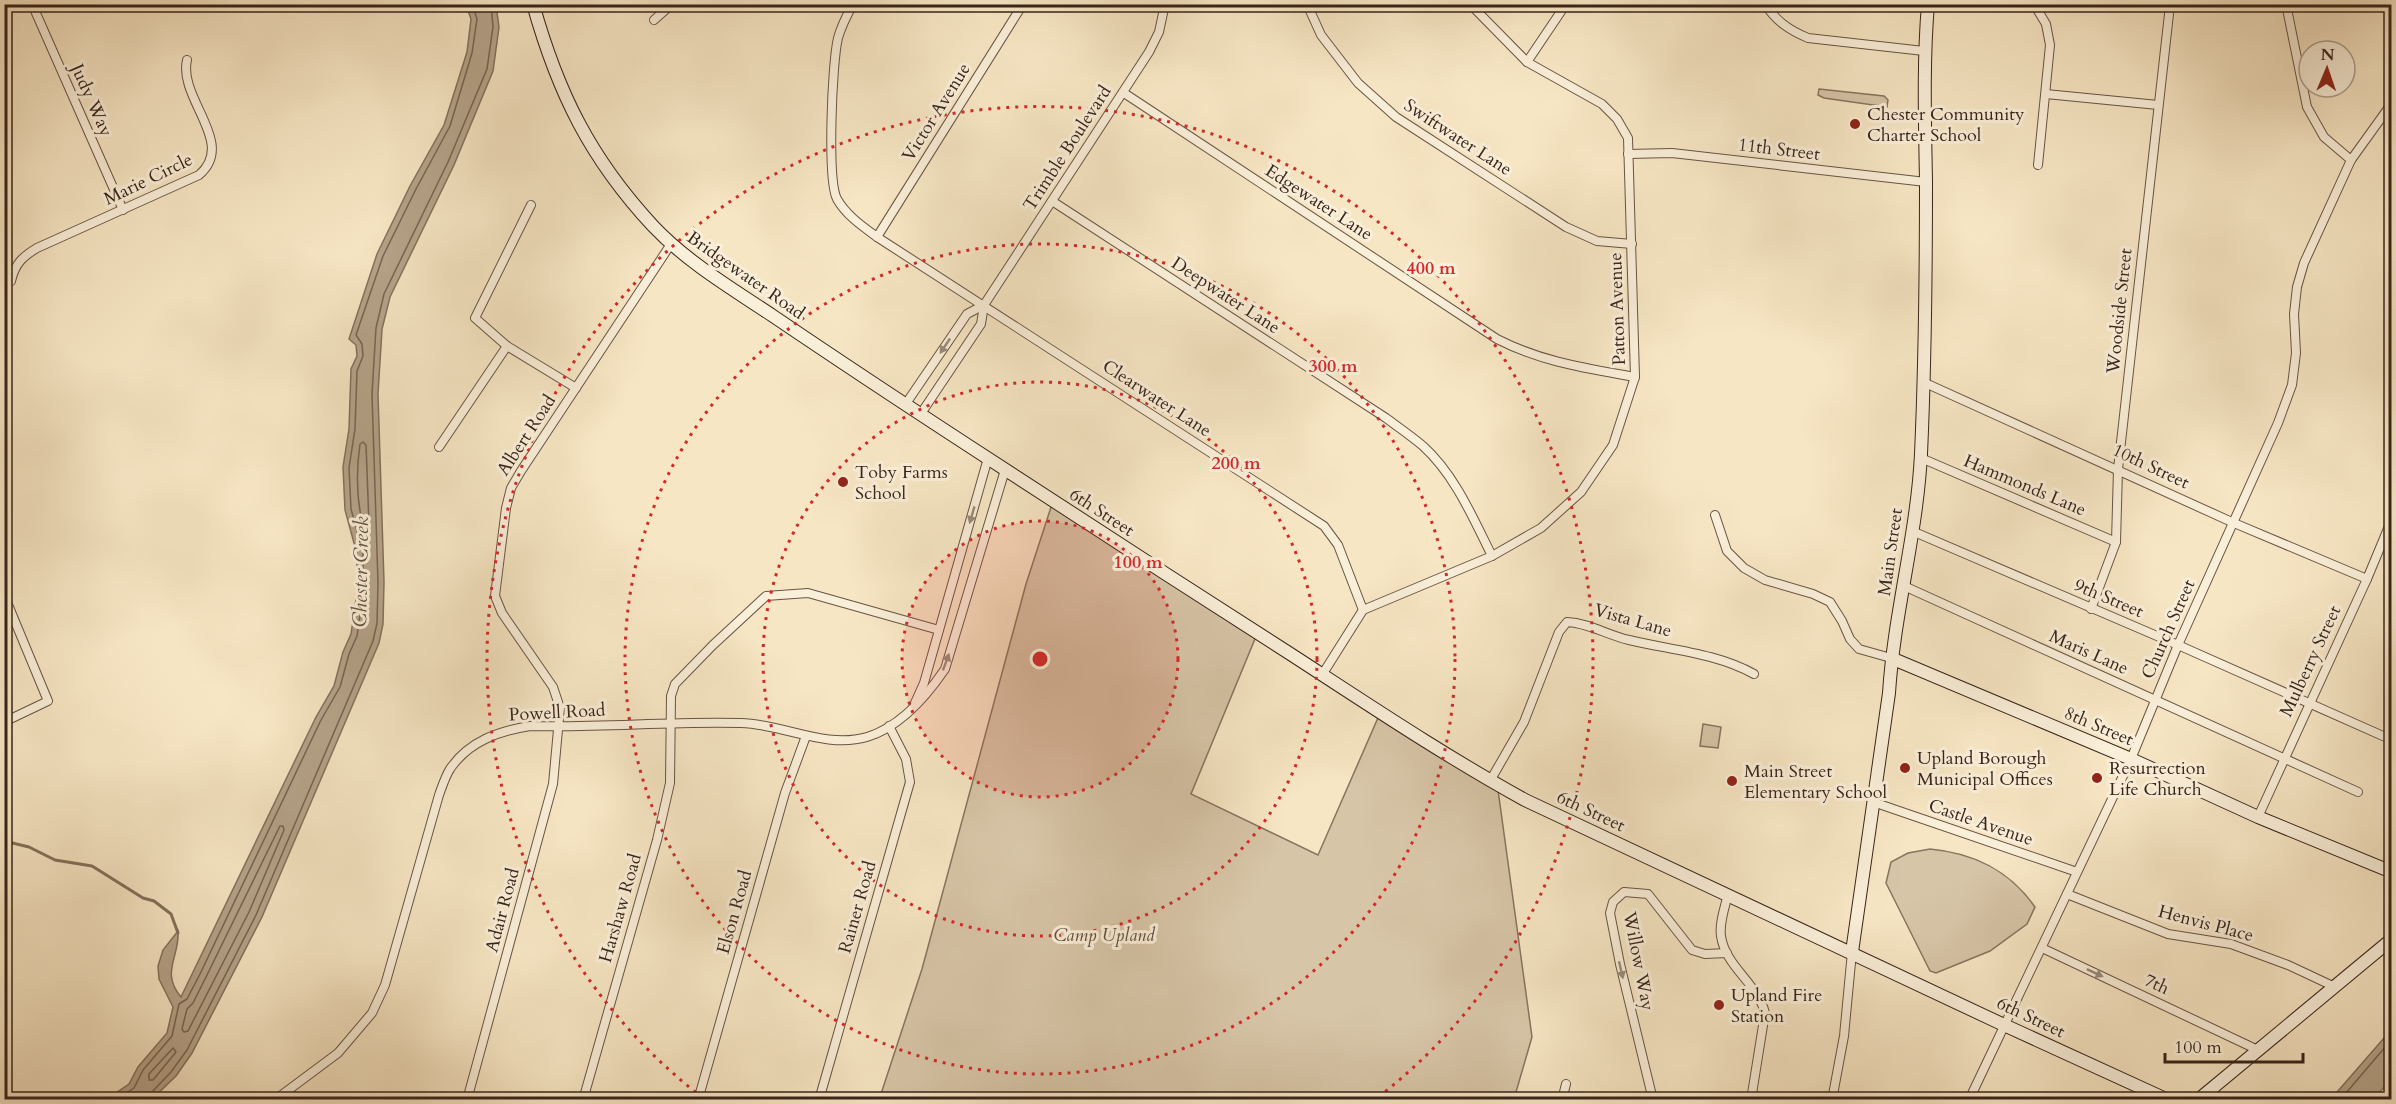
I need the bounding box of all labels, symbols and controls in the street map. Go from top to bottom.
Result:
north arrow [2297,39,2357,99]
text: N [2320,44,2335,66]
street label: Judy Way [63,57,119,141]
street label: Victor Avenue [896,58,977,166]
street label: Trimble Boulevard [1017,80,1118,216]
street label: Swiftwater Lane [1399,93,1517,182]
place label: Chester Community Charter School [1867,102,2025,148]
marker: Chester Community Charter School [1848,117,1862,131]
street label: 11th Street [1737,132,1822,167]
street label: Marie Circle [100,147,197,212]
street label: Edgewater Lane [1260,158,1377,247]
street label: Bridgewater Road [682,225,810,326]
street label: Woodside Street [2100,247,2139,376]
street label: Deepwater Lane [1166,251,1285,340]
street label: Patton Avenue [1603,252,1632,366]
text: 400 m [1406,256,1456,281]
one-way arrow [939,338,951,354]
street label: Clearwater Lane [1097,354,1216,443]
text: 300 m [1308,354,1358,379]
street label: Albert Road [491,390,562,481]
street label: 10th Street [2108,438,2194,495]
street label: Hammonds Lane [1960,448,2090,523]
text: 200 m [1211,451,1261,476]
place label: Toby Farms School [855,460,948,506]
marker: Toby Farms School [836,475,850,489]
street label: 6th Street [1064,482,1139,543]
one-way arrow [967,506,976,524]
street label: Main Street [1872,506,1909,597]
water label: Chester Creek [346,516,375,628]
text: 100 m [1113,550,1163,575]
street label: 9th Street [2070,573,2148,624]
street label: Church Street [2135,575,2202,683]
street label: Vista Lane [1591,597,1675,643]
street label: Mulberry Street [2274,601,2347,721]
street label: Maris Lane [2045,624,2132,681]
centre of rings [1030,649,1050,669]
one-way arrow [942,653,952,671]
street label: Powell Road [508,697,606,728]
street label: 8th Street [2060,701,2138,752]
place label: Upland Borough Municipal Offices [1917,746,2053,792]
place label: Resurrection Life Church [2109,756,2207,802]
place label: Main Street Elementary School [1744,759,1887,805]
marker: Upland Borough Municipal Offices [1898,761,1912,775]
marker: Resurrection Life Church [2090,771,2104,785]
marker: Main Street Elementary School [1725,774,1739,788]
street label: 6th Street [1552,785,1629,838]
street label: Castle Avenue [1925,793,2037,852]
street label: Harshaw Road [593,851,648,965]
street label: Rainer Road [832,858,883,956]
street label: Adair Road [479,865,526,955]
street label: Elson Road [711,867,758,957]
street label: Henvis Place [2155,899,2256,948]
street label: Willow Way [1616,909,1660,1013]
park label: Camp Upland [1053,923,1156,948]
one-way arrow [1617,961,1627,979]
one-way arrow [2086,968,2103,977]
street label: 7th [2140,968,2173,1001]
place label: Upland Fire Station [1731,983,1822,1029]
street label: 6th Street [1992,991,2069,1044]
marker: Upland Fire Station [1712,998,1726,1012]
scale bar [2165,1026,2303,1064]
text: 100 m [2174,1035,2222,1060]

